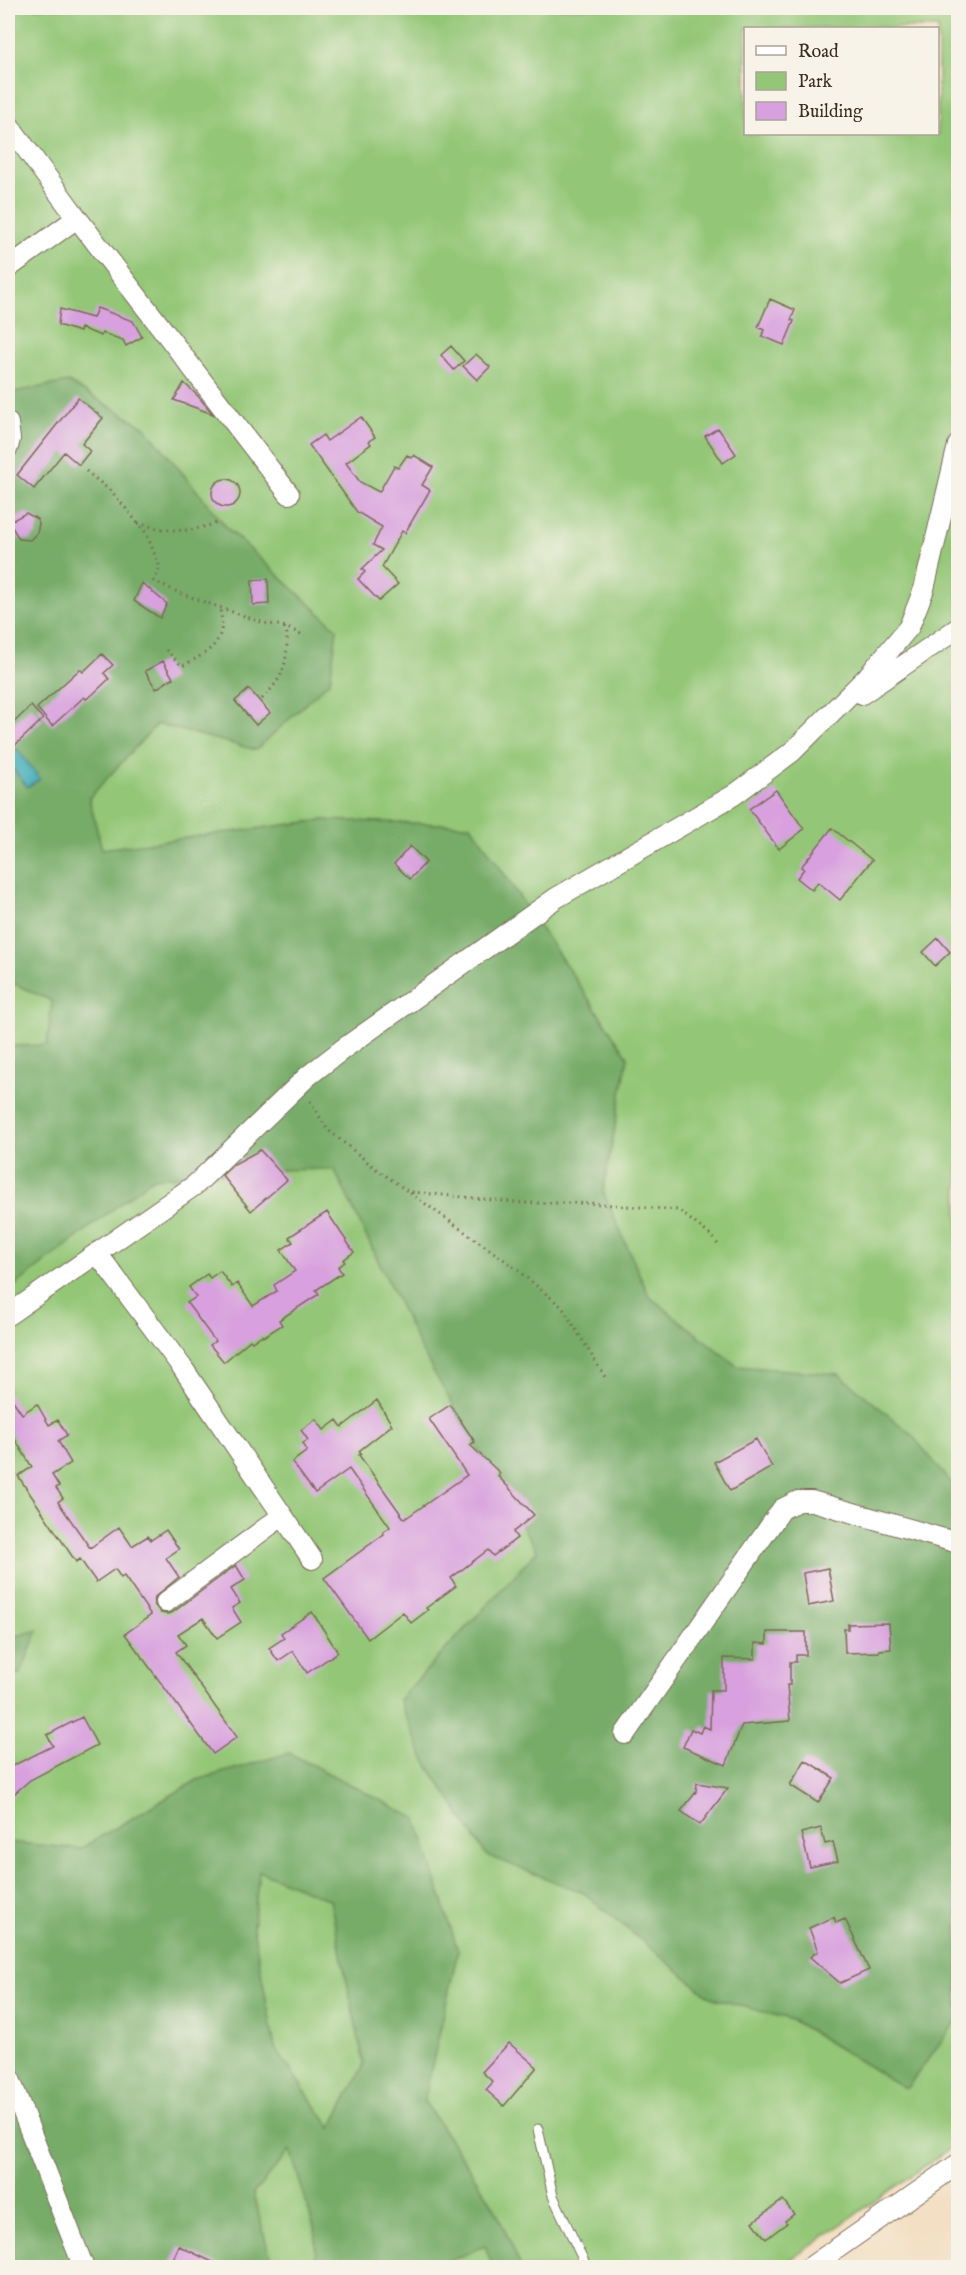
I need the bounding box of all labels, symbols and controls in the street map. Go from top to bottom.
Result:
legend [744,27,939,135]
text: Road [798,41,839,64]
text: Park [798,71,833,94]
text: Building [798,101,863,124]

